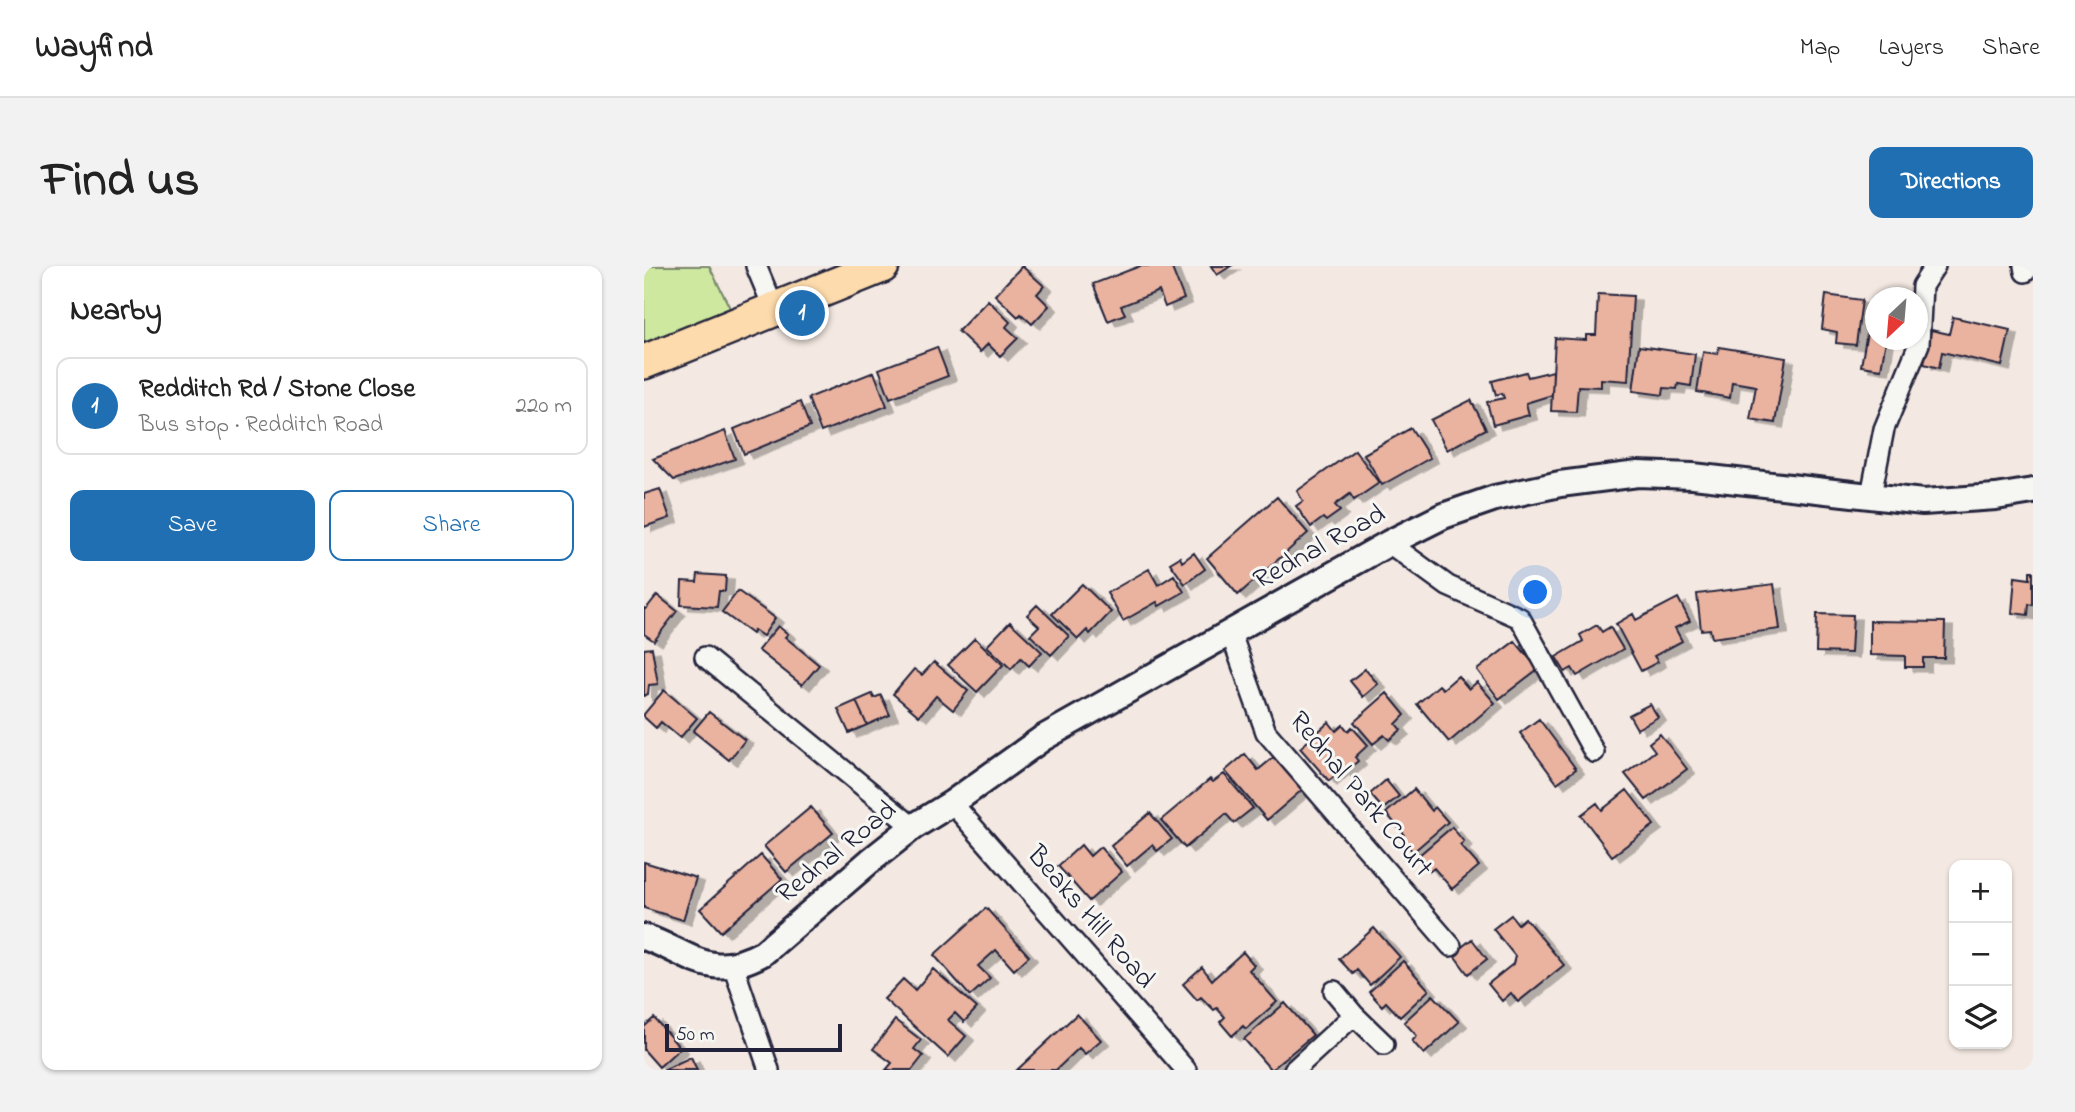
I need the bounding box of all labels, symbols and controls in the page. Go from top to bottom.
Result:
text: Wayfind [35,24,153,72]
text: Map [1800,31,1840,66]
text: Layers [1878,31,1944,66]
text: Share [1982,31,2040,66]
text: Find us [42,146,199,218]
button: Directions [1869,147,2033,218]
pin: 1 [779,287,825,339]
north arrow [1865,287,1928,350]
text: Nearby [70,290,162,334]
text: Redditch Rd / Stone Close [139,371,415,409]
text: 1 [91,390,99,423]
text: 220 m [516,390,572,423]
text: Bus stop · Redditch Road [139,409,383,442]
button: Save [70,490,315,561]
button: Share [329,490,574,561]
street label: Rednal Road [1247,495,1394,601]
your location [1518,575,1552,609]
street label: Rednal Park Court [1278,703,1442,887]
street label: Rednal Road [768,791,907,915]
street label: Beaks Hill Road [1015,836,1164,999]
map controls [1949,860,2012,1049]
button: + [1949,860,2012,923]
button: − [1949,923,2012,986]
button: layers [1949,986,2012,1049]
scale bar [665,1021,842,1053]
text: 50 m [676,1022,715,1049]

